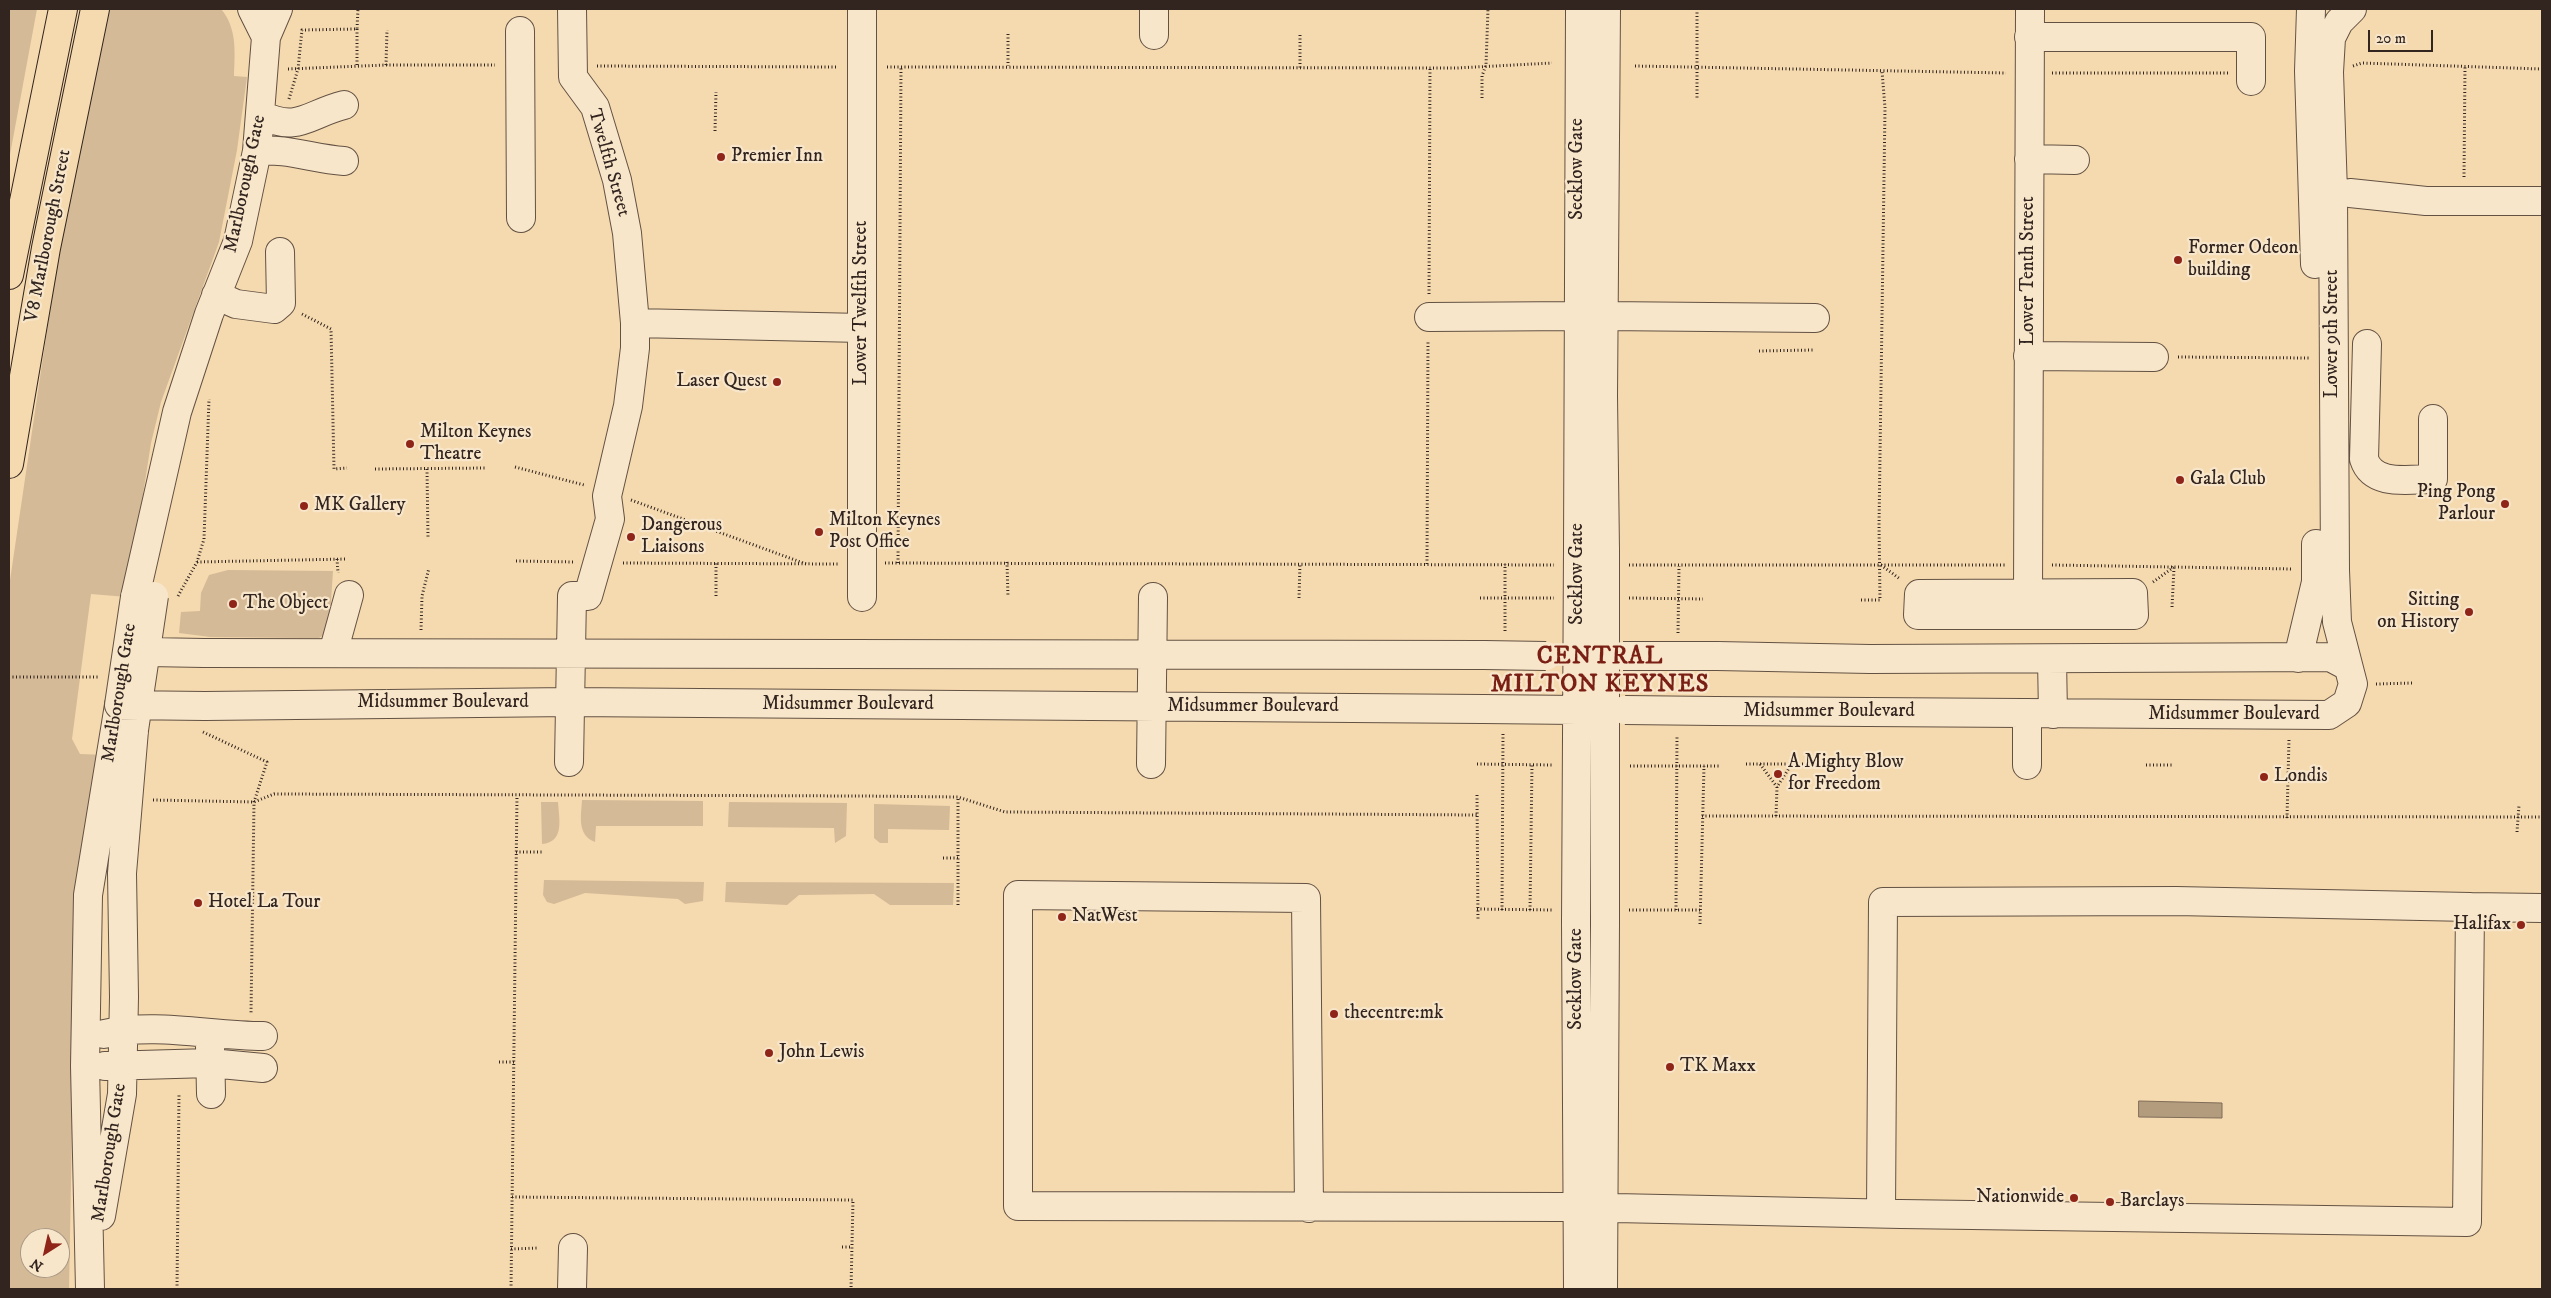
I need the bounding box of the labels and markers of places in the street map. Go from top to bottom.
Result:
place label: Premier Inn [731,146,823,168]
marker: Premier Inn [715,151,727,163]
place label: Former Odeon building [2188,238,2298,282]
marker: Former Odeon building [2172,254,2184,266]
place label: Laser Quest [676,371,767,393]
marker: Laser Quest [771,376,783,388]
place label: Milton Keynes Theatre [420,422,531,466]
marker: Milton Keynes Theatre [404,438,416,450]
place label: Gala Club [2190,469,2266,491]
marker: Gala Club [2174,474,2186,486]
place label: Ping Pong Parlour [2417,482,2495,526]
place label: MK Gallery [314,495,405,517]
marker: Ping Pong Parlour [2499,498,2511,510]
marker: MK Gallery [298,500,310,512]
place label: Milton Keynes Post Office [829,510,940,554]
place label: Dangerous Liaisons [641,515,722,559]
marker: Milton Keynes Post Office [813,526,825,538]
marker: Dangerous Liaisons [625,531,637,543]
place label: Sitting on History [2377,590,2459,634]
place label: The Object [243,593,328,615]
marker: The Object [227,598,239,610]
marker: Sitting on History [2463,606,2475,618]
place label: A Mighty Blow for Freedom [1788,752,1904,796]
place label: Londis [2274,766,2328,788]
marker: A Mighty Blow for Freedom [1772,768,1784,780]
marker: Londis [2258,771,2270,783]
place label: Hotel La Tour [208,892,320,914]
marker: Hotel La Tour [192,897,204,909]
place label: NatWest [1072,906,1138,928]
marker: NatWest [1056,911,1068,923]
place label: Halifax [2453,914,2511,936]
marker: Halifax [2515,919,2527,931]
place label: thecentre:mk [1344,1003,1443,1025]
marker: thecentre:mk [1328,1008,1340,1020]
place label: John Lewis [779,1042,864,1064]
marker: John Lewis [763,1047,775,1059]
place label: TK Maxx [1680,1056,1756,1078]
marker: TK Maxx [1664,1061,1676,1073]
place label: Nationwide [1976,1187,2064,1209]
place label: Barclays [2120,1191,2184,1213]
marker: Nationwide [2068,1192,2080,1204]
marker: Barclays [2104,1196,2116,1208]

